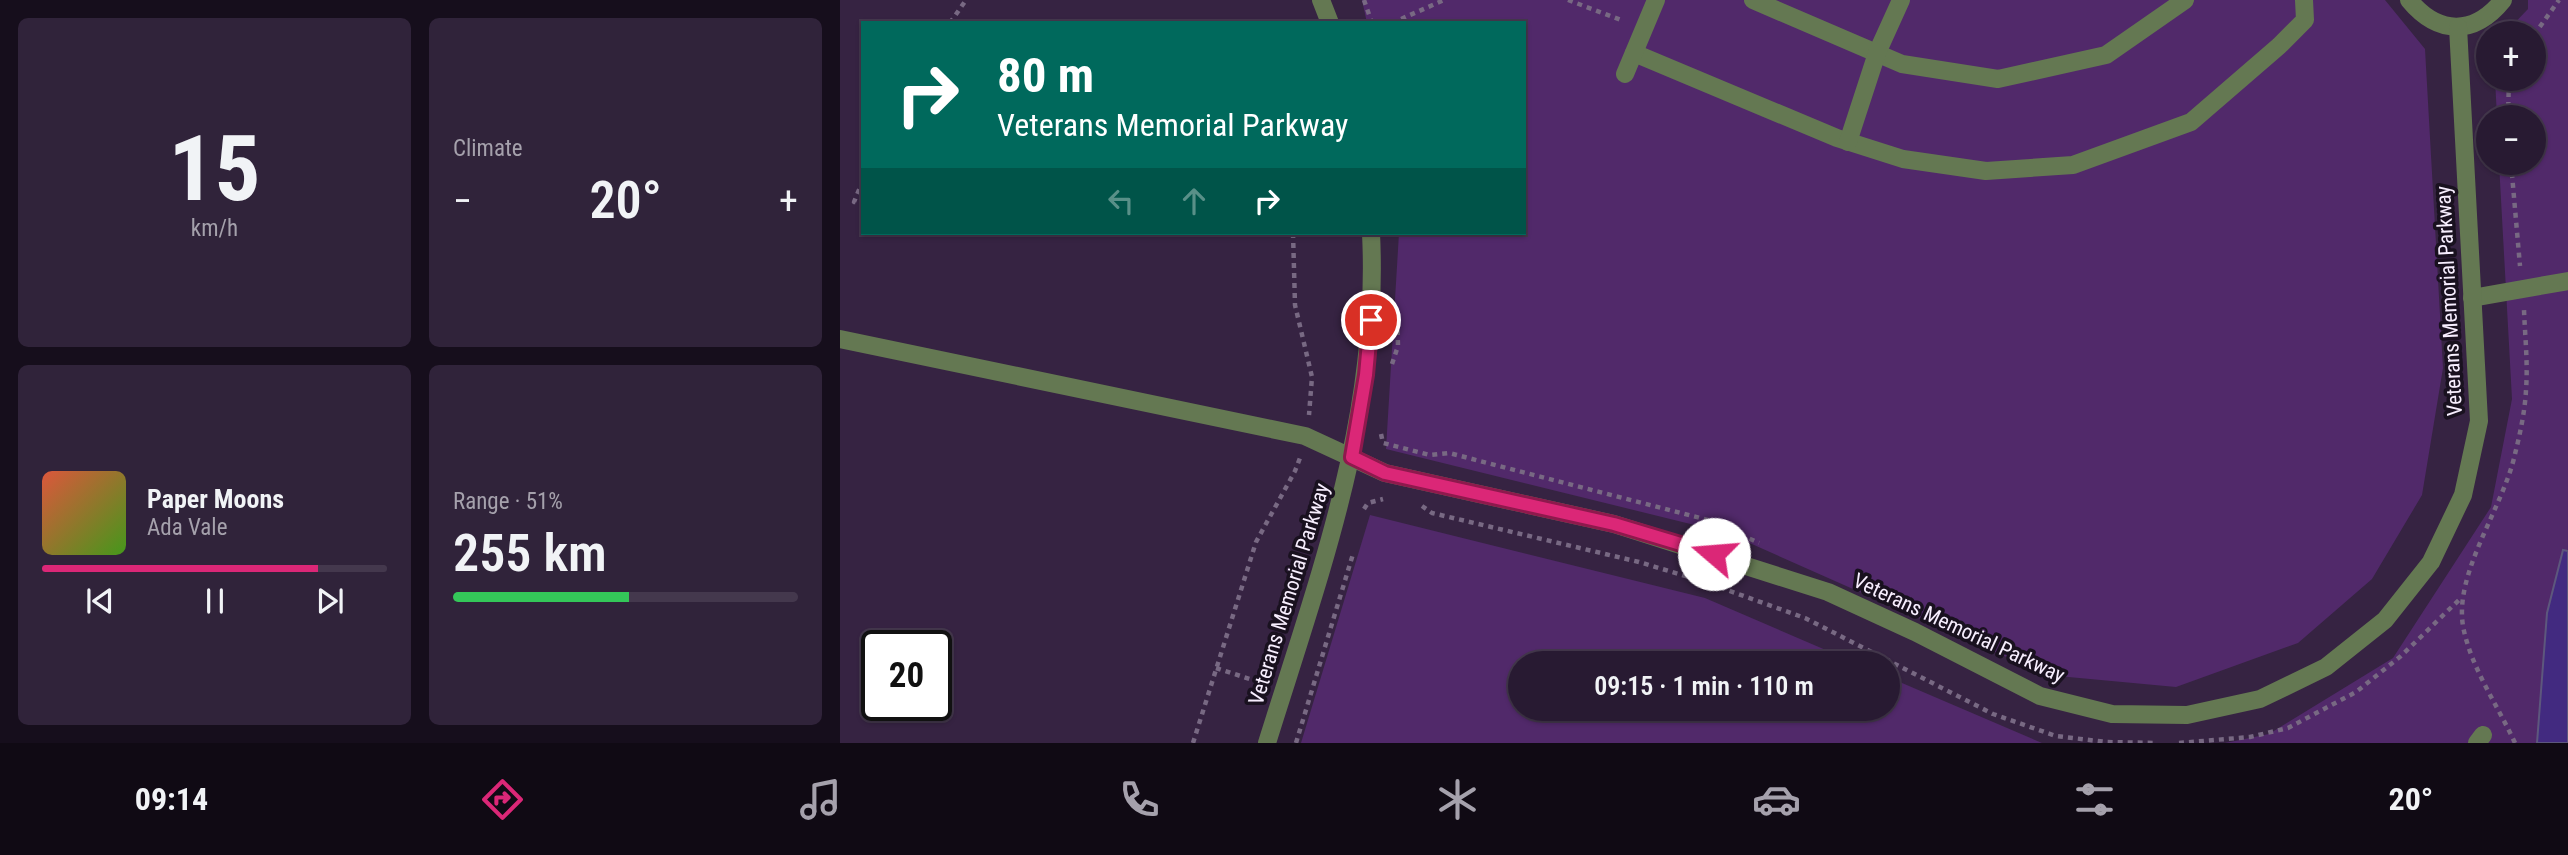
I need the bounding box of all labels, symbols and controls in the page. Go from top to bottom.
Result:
map controls [2476,21,2546,175]
button: + [2476,21,2546,91]
text: 80 m [997,47,1094,104]
icon: right [882,49,973,140]
button: − [2476,105,2546,175]
text: Veterans Memorial Parkway [997,106,1348,144]
text: 15 [169,116,260,222]
text: Climate [453,135,523,162]
text: 20° [589,170,662,231]
text: − [453,179,472,223]
text: + [779,179,798,223]
icon: left [1102,182,1140,220]
icon: ahead [1175,182,1213,220]
icon: right [1248,182,1286,220]
street label: Veterans Memorial Parkway [2431,185,2467,417]
text: km/h [191,215,238,242]
pin [1341,290,1401,350]
icon: arrive [1352,301,1390,339]
street label: Veterans Memorial Parkway [1244,480,1334,708]
text: Paper Moons [147,484,284,514]
text: Range · 51% [453,488,563,515]
text: Ada Vale [147,514,227,541]
position arrow [1677,517,1751,591]
text: 255 km [453,523,607,584]
street label: Veterans Memorial Parkway [1849,568,2069,688]
icon: previous [81,582,119,620]
icon: pause [196,582,234,620]
icon: next [311,582,349,620]
speed limit sign: 20 [861,630,952,721]
text: 09:15 · 1 min · 110 m [1594,671,1814,701]
icon: directions [478,775,527,824]
icon: music [796,775,845,824]
icon: phone [1115,775,1164,824]
icon: climate [1433,775,1482,824]
icon: car [1752,775,1801,824]
icon: filters [2070,775,2119,824]
text: 09:14 [135,780,208,818]
text: 20° [2388,780,2433,818]

